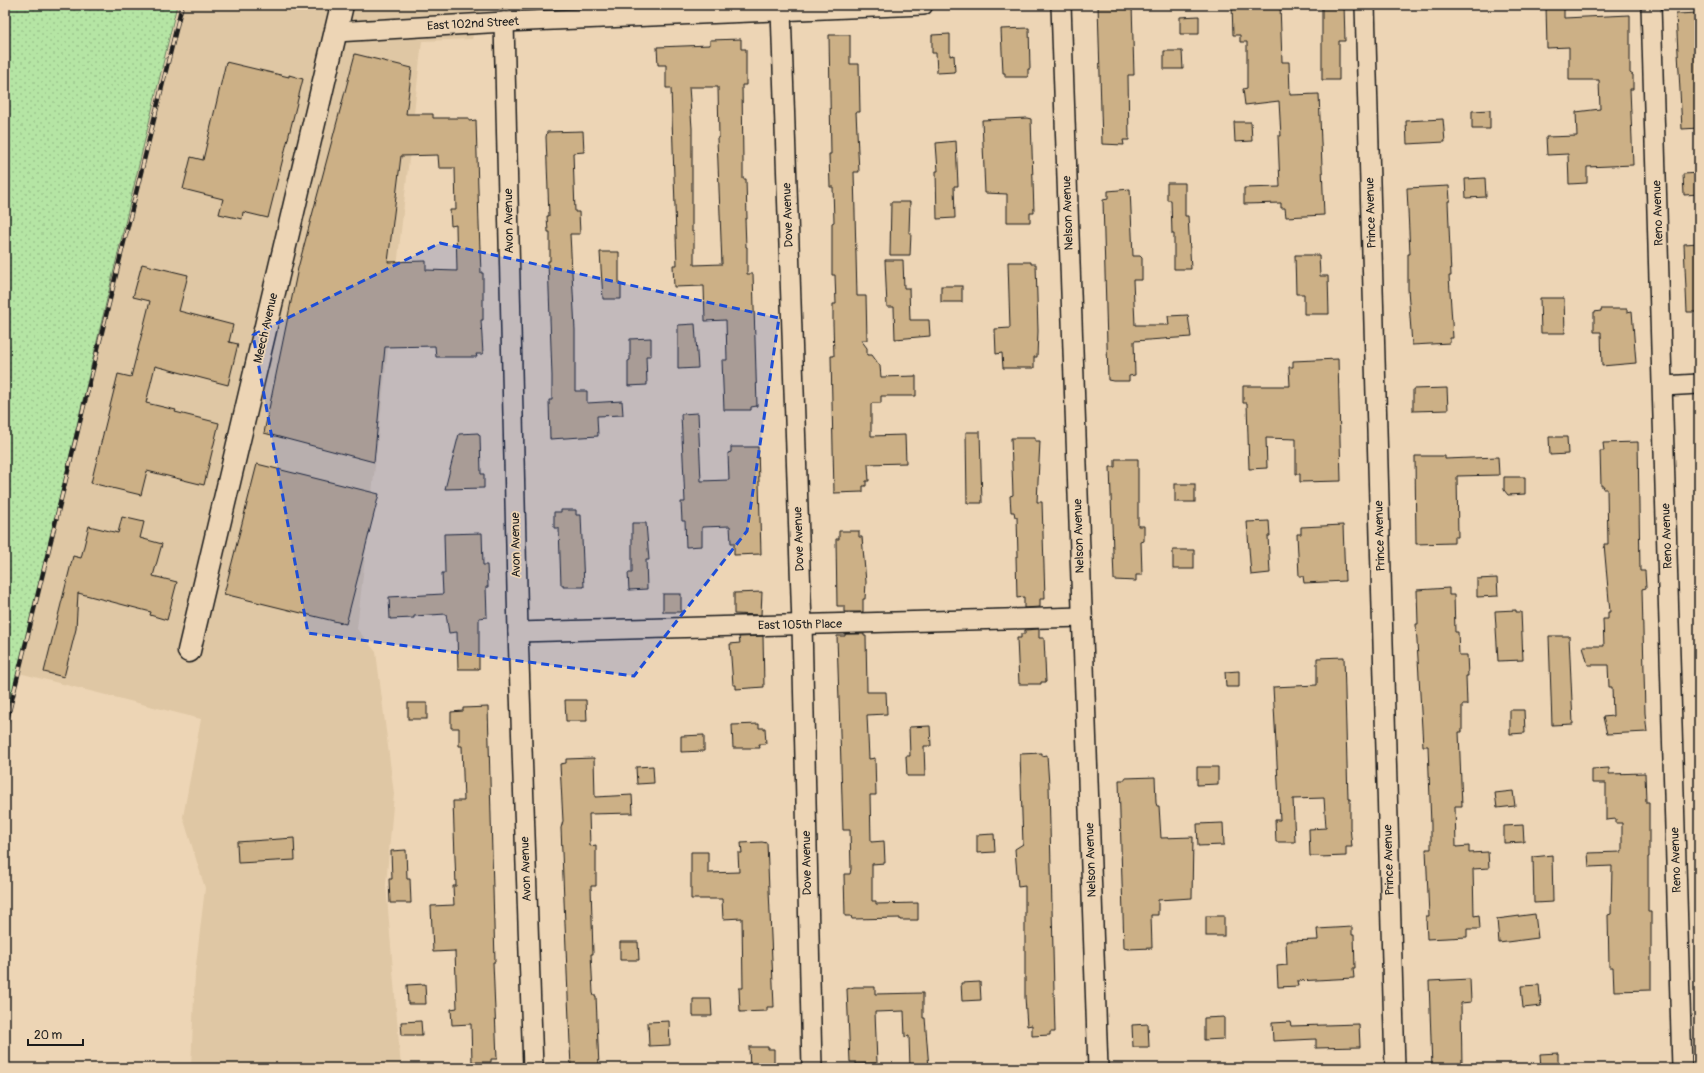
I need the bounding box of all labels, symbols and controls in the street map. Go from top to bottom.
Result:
street label: East 102nd Street [427,14,520,34]
street label: Nelson Avenue [1059,175,1077,251]
street label: Prince Avenue [1362,177,1380,249]
street label: Reno Avenue [1649,180,1667,246]
street label: Dove Avenue [779,182,797,248]
street label: Avon Avenue [501,188,517,254]
street label: Meech Avenue [251,291,281,365]
street label: Nelson Avenue [1070,498,1088,574]
street label: Prince Avenue [1371,500,1389,572]
street label: Reno Avenue [1658,503,1676,569]
street label: Dove Avenue [790,506,808,572]
street label: Avon Avenue [508,512,524,578]
street label: East 105th Place [758,617,842,633]
street label: Nelson Avenue [1082,822,1100,898]
street label: Prince Avenue [1380,824,1398,896]
street label: Reno Avenue [1667,827,1685,893]
street label: Dove Avenue [799,830,815,896]
street label: Avon Avenue [517,836,535,902]
scale bar [28,1021,83,1047]
text: 20 m [34,1028,63,1043]

